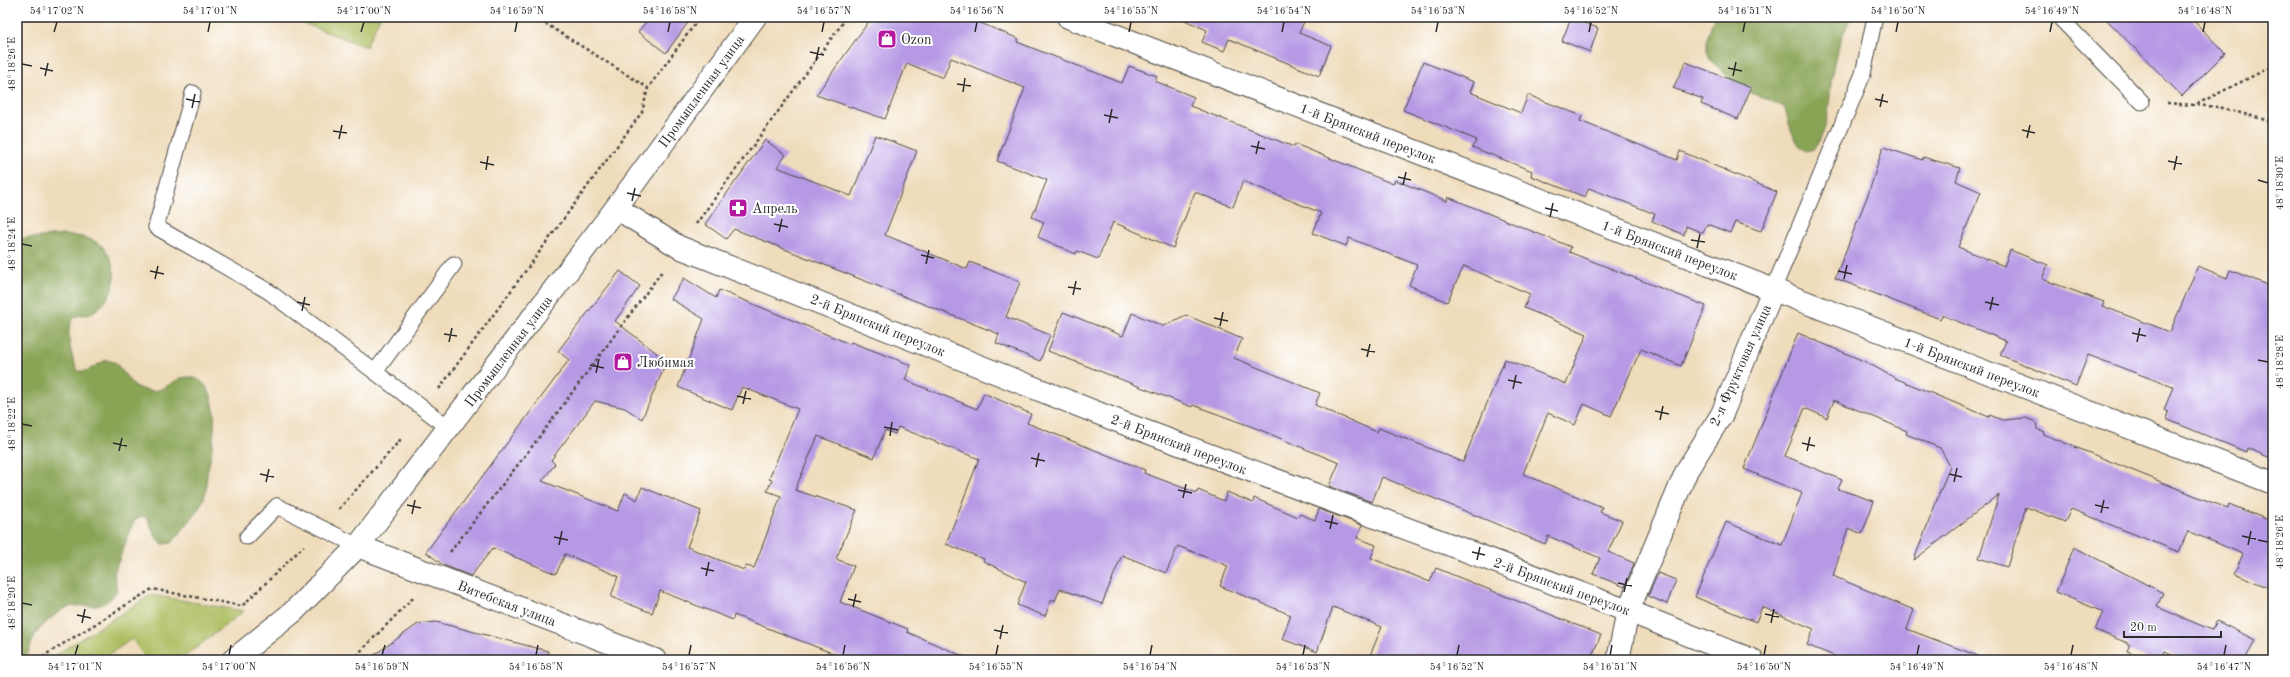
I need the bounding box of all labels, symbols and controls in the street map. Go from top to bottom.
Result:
text: 54°17'02"N [30,6,85,16]
text: 54°17'01"N [183,6,238,16]
text: 54°17'00"N [337,6,392,16]
text: 54°16'59"N [490,6,545,16]
text: 54°16'58"N [643,6,698,16]
text: 54°16'57"N [797,6,852,16]
text: 54°16'56"N [950,6,1005,16]
text: 54°16'55"N [1104,6,1159,16]
text: 54°16'54"N [1257,6,1312,16]
text: 54°16'53"N [1411,6,1466,16]
text: 54°16'52"N [1564,6,1619,16]
text: 54°16'51"N [1718,6,1773,16]
text: 54°16'50"N [1871,6,1926,16]
text: 54°16'49"N [2025,6,2080,16]
text: 54°16'48"N [2178,6,2233,16]
shop icon: Ozon [876,28,898,50]
street label: Промышленная улица [656,33,747,150]
place label: Ozon [901,33,932,47]
text: 48°18'26"E [7,37,17,91]
street label: 1-й Брянский переулок [1298,102,1438,166]
text: 48°18'30"E [2275,156,2285,210]
pharmacy icon: Апрель [727,197,749,219]
place label: Апрель [752,202,798,216]
text: 48°18'24"E [7,217,17,271]
street label: 1-й Брянский переулок [1600,219,1740,283]
street label: 2-й Брянский переулок [808,292,947,359]
street label: Промышленная улица [463,293,555,410]
street label: 2-я Фруктовая улица [1708,302,1774,428]
text: 48°18'28"E [2275,335,2285,389]
street label: 1-й Брянский переулок [1902,336,2042,400]
shop icon: Любимая [612,351,634,373]
place label: Любимая [637,356,694,370]
text: 48°18'22"E [7,397,17,451]
street label: 2-й Брянский переулок [1109,413,1249,477]
text: 48°18'26"E [2275,515,2285,569]
street label: 2-й Брянский переулок [1491,556,1632,618]
text: 48°18'20"E [7,576,17,630]
street label: Витебская улица [455,579,558,629]
scale bar [2124,613,2221,639]
text: 20 m [2130,622,2157,634]
text: 54°17'01"N [48,662,103,672]
text: 54°17'00"N [202,662,257,672]
text: 54°16'59"N [355,662,410,672]
text: 54°16'58"N [509,662,564,672]
text: 54°16'57"N [662,662,717,672]
text: 54°16'56"N [816,662,871,672]
text: 54°16'55"N [969,662,1024,672]
text: 54°16'54"N [1123,662,1178,672]
text: 54°16'53"N [1276,662,1331,672]
text: 54°16'52"N [1430,662,1485,672]
text: 54°16'51"N [1583,662,1638,672]
text: 54°16'50"N [1737,662,1792,672]
text: 54°16'49"N [1890,662,1945,672]
text: 54°16'48"N [2044,662,2099,672]
text: 54°16'47"N [2197,662,2252,672]

